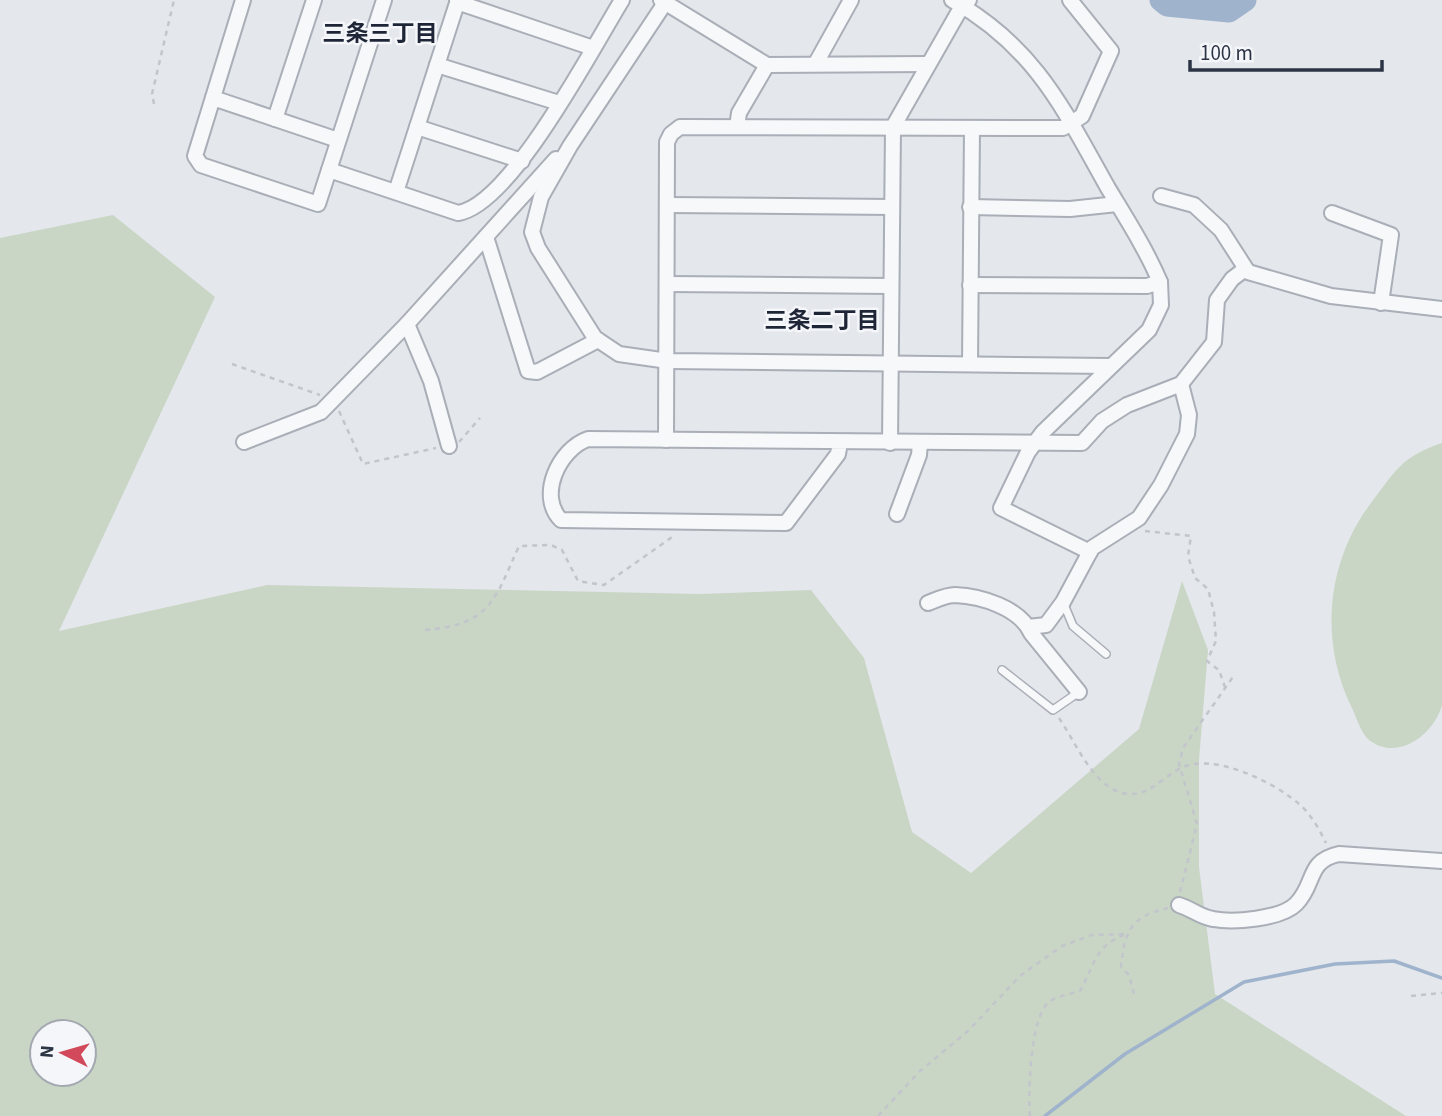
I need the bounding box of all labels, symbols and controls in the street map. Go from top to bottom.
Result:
district label: 三条三丁目 [323,17,438,50]
scale bar [1190,28,1382,72]
text: 100 m [1200,38,1253,68]
district label: 三条二丁目 [765,304,880,337]
north arrow [28,1018,98,1088]
text: N [34,1044,62,1059]

